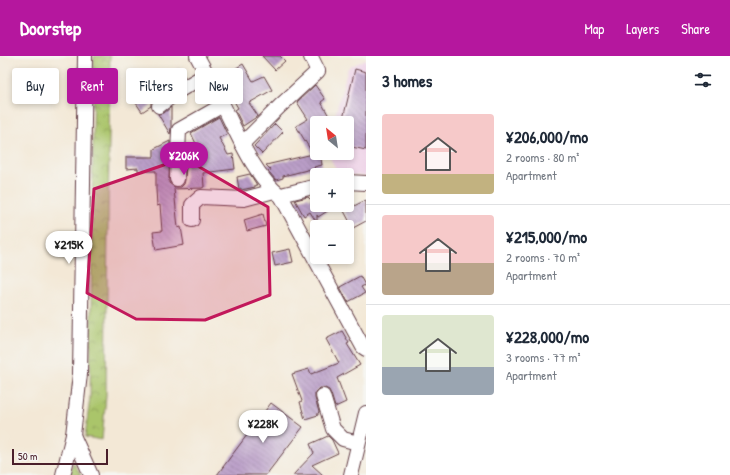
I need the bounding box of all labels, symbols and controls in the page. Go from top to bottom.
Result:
text: Doorstep [20,15,81,41]
text: Map [584,19,604,38]
text: Layers [626,19,659,38]
text: Share [681,19,710,38]
chip: Buy [12,68,59,104]
chip: Rent [67,68,118,104]
chip: Filters [126,68,187,104]
chip: New [195,68,243,104]
text: 3 homes [382,69,432,92]
icon: filters [692,69,714,91]
north arrow [310,116,354,160]
map controls [310,116,354,264]
text: ¥206,000/mo [506,125,588,148]
icon: home [414,130,462,178]
pin: ¥206K [156,142,212,176]
text: ¥206K [169,146,199,164]
text: 2 rooms · 80 m² [506,148,579,166]
text: Apartment [506,166,557,184]
button: + [310,168,354,212]
button: − [310,220,354,264]
text: ¥215,000/mo [506,225,587,248]
pin: ¥215K [41,231,97,265]
icon: home [414,231,462,279]
text: ¥215K [54,235,84,253]
text: 2 rooms · 70 m² [506,248,580,266]
text: Apartment [506,266,557,284]
text: ¥228,000/mo [506,325,589,348]
icon: home [414,331,462,379]
text: 3 rooms · 77 m² [506,348,580,366]
text: Apartment [506,366,557,384]
pin: ¥228K [235,410,291,444]
text: ¥228K [248,414,278,432]
scale bar [12,447,108,466]
text: 50 m [18,449,38,463]

